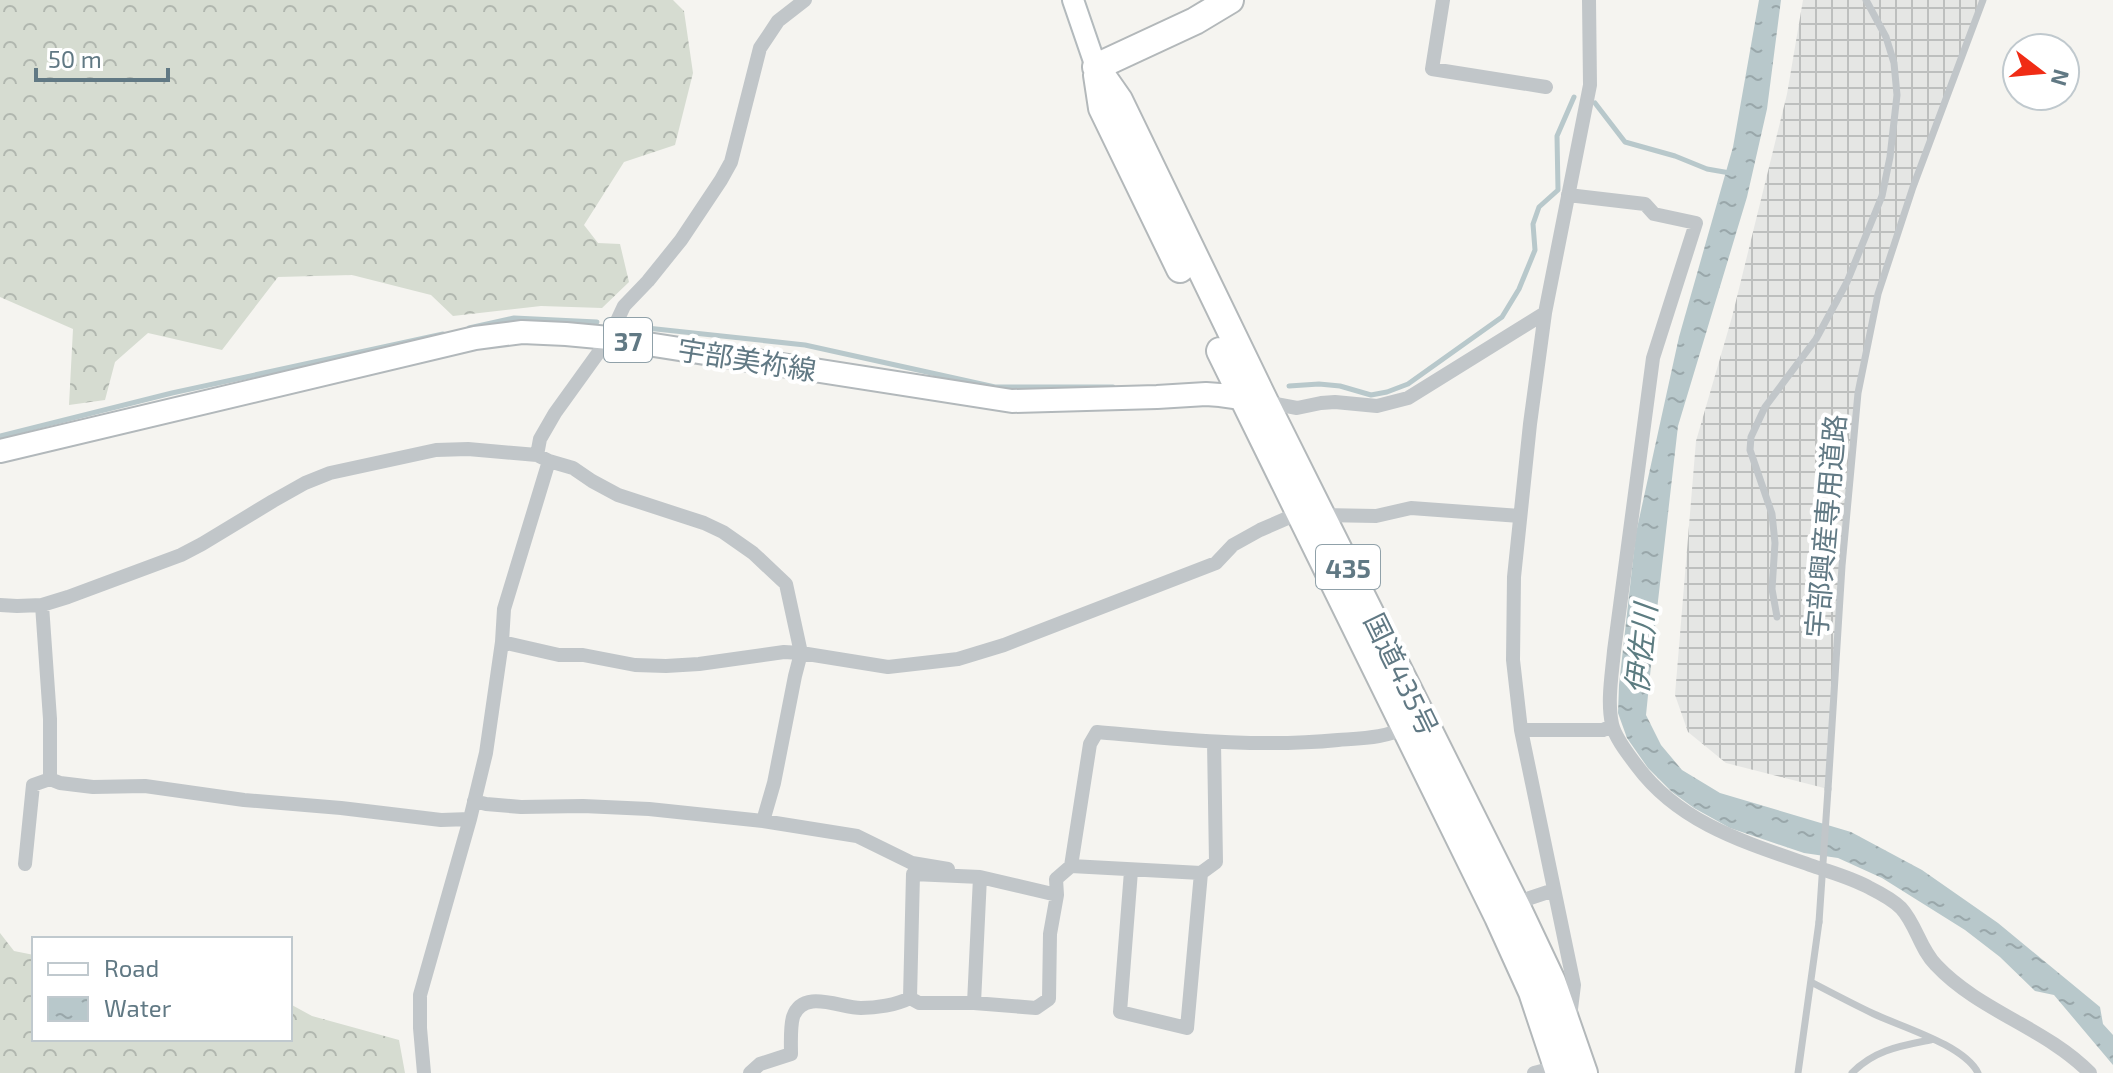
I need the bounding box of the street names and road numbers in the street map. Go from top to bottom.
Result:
road number: 37 [604,318,652,362]
street label: 宇部美祢線 [675,331,819,387]
street label: 宇部興産専用道路 [1798,413,1852,639]
road number: 435 [1316,545,1380,589]
street label: 国道435号 [1358,607,1446,741]

